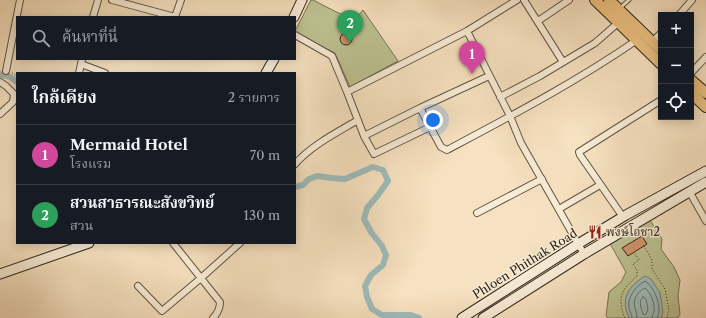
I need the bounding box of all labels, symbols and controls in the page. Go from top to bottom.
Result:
pin: 2 [337,10,363,43]
map controls [658,12,694,120]
button: + [658,12,694,48]
search box [16,16,296,60]
icon: search [30,27,52,49]
text: ค้นหาที่นี่ [62,27,118,46]
pin: 1 [459,41,485,74]
button: − [658,48,694,84]
button: locate [658,84,694,120]
text: ใกล้เคียง [32,87,97,107]
text: 2 รายการ [228,89,280,105]
your location [423,110,443,130]
text: Mermaid Hotel [70,135,188,154]
text: 1 [42,147,48,163]
text: 70 m [250,147,280,163]
text: โรงแรม [70,155,111,171]
text: สวนสาธารณะสังขวิทย์ [70,193,214,212]
text: 2 [41,207,49,223]
text: 130 m [244,207,280,223]
text: สวน [70,217,93,233]
place label: พงษ์โอชา2 [606,223,660,239]
restaurant icon: พงษ์โอชา2 [587,224,603,240]
street label: Phloen Phithak Road [470,225,580,302]

